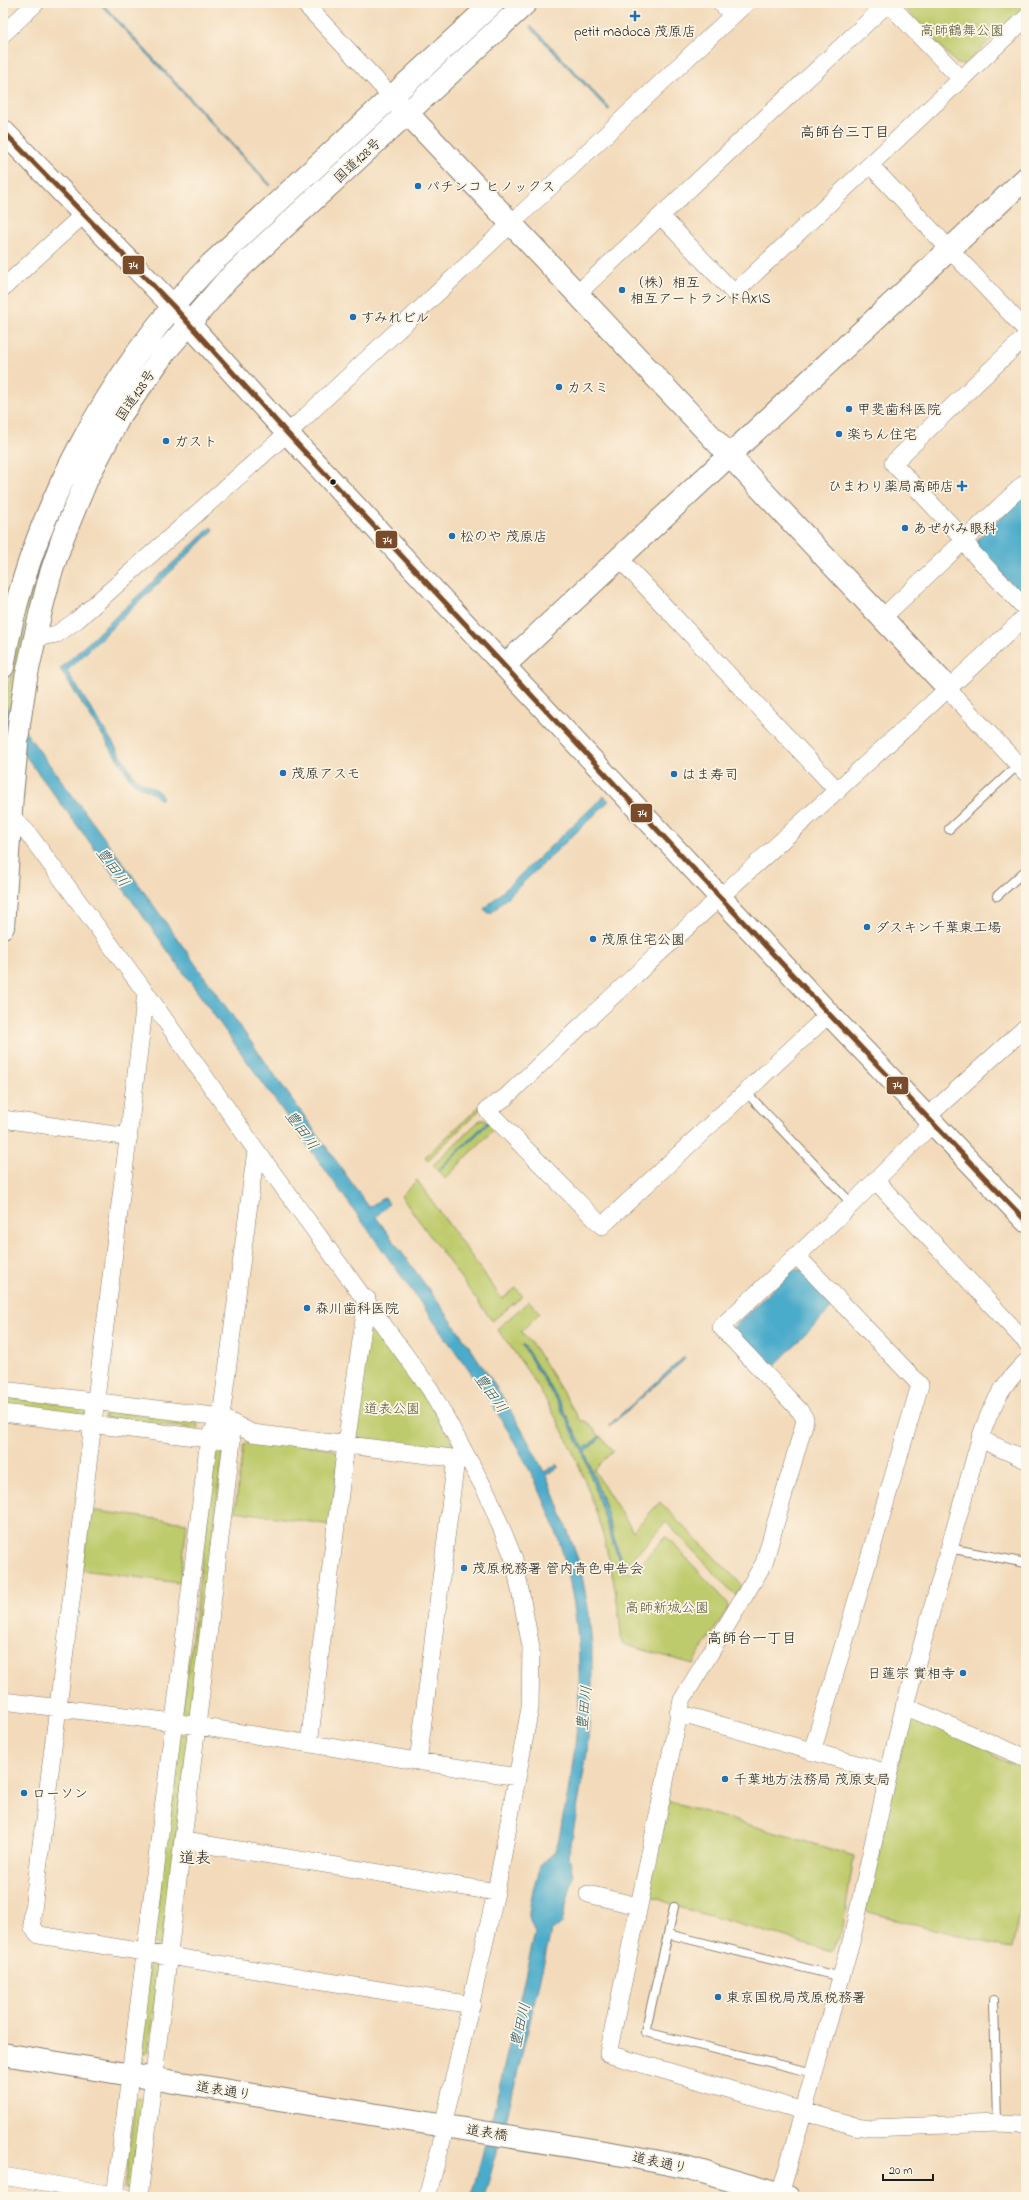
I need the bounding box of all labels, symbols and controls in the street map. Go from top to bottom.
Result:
marker: petit madoca 茂原店 [630,11,640,21]
park label: 高師鶴舞公園 [920,21,1004,42]
place label: petit madoca 茂原店 [574,22,696,43]
district label: 高師台三丁目 [800,122,890,144]
street label: 国道128号 [329,133,387,189]
place label: パチンコ ヒノックス [426,177,555,198]
marker: パチンコ ヒノックス [413,181,423,191]
line badge: 74 [122,255,145,275]
text: 74 [128,258,138,274]
place label: （株）相互 相互アートランドAXIS [630,273,770,310]
marker: （株）相互 相互アートランドAXIS [617,285,627,295]
place label: すみれビル [361,308,430,329]
marker: すみれビル [348,312,358,322]
street label: 国道128号 [111,366,161,426]
place label: カスミ [567,378,609,399]
marker: カスミ [554,382,564,392]
place label: 甲斐歯科医院 [857,400,941,421]
marker: 甲斐歯科医院 [844,404,854,414]
place label: 楽ちん住宅 [847,425,917,446]
marker: 楽ちん住宅 [834,429,844,439]
place label: ガスト [174,432,217,453]
marker: ガスト [161,436,171,446]
unlabelled marker [328,477,338,487]
place label: ひまわり薬局高師店 [828,477,954,498]
marker: ひまわり薬局高師店 [957,481,967,491]
place label: あぜがみ眼科 [913,519,997,540]
marker: あぜがみ眼科 [900,523,910,533]
place label: 松のや 茂原店 [460,527,548,548]
line badge: 74 [375,530,398,549]
marker: 松のや 茂原店 [447,531,457,541]
text: 74 [382,533,392,549]
place label: 茂原アスモ [291,764,360,785]
place label: はま寿司 [682,765,738,786]
marker: 茂原アスモ [278,768,288,778]
marker: はま寿司 [669,769,679,779]
line badge: 74 [630,803,653,823]
text: 74 [637,806,647,822]
water label: 豊田川 [90,843,134,892]
place label: ダスキン千葉東工場 [875,918,1001,939]
marker: ダスキン千葉東工場 [862,922,872,932]
place label: 茂原住宅公園 [601,930,685,951]
marker: 茂原住宅公園 [588,934,598,944]
line badge: 74 [886,1076,909,1095]
text: 74 [892,1078,902,1094]
water label: 豊田川 [279,1106,323,1155]
place label: 森川歯科医院 [315,1299,399,1320]
marker: 森川歯科医院 [302,1303,312,1313]
water label: 豊田川 [468,1369,512,1418]
park label: 道表公園 [364,1399,420,1420]
place label: 茂原税務署 管内青色申告会 [472,1559,644,1580]
marker: 茂原税務署 管内青色申告会 [459,1563,469,1573]
park label: 高師新城公園 [625,1598,709,1619]
district label: 高師台一丁目 [707,1628,797,1650]
place label: 日蓮宗 實相寺 [868,1664,955,1685]
marker: 日蓮宗 實相寺 [958,1668,968,1678]
water label: 豊田川 [572,1685,598,1732]
place label: 千葉地方法務局 茂原支局 [733,1770,891,1791]
marker: 千葉地方法務局 茂原支局 [720,1774,730,1784]
place label: ローソン [32,1784,88,1805]
marker: ローソン [19,1788,29,1798]
district label: 道表 [179,1847,211,1871]
place label: 東京国税局茂原税務署 [726,1988,866,2009]
marker: 東京国税局茂原税務署 [713,1992,723,2002]
water label: 豊田川 [505,2001,537,2050]
street label: 道表通り [194,2077,253,2106]
street label: 道表橋 [464,2120,509,2147]
street label: 道表通り [630,2147,689,2180]
scale bar [883,2156,933,2182]
text: 20 m [889,2162,912,2180]

